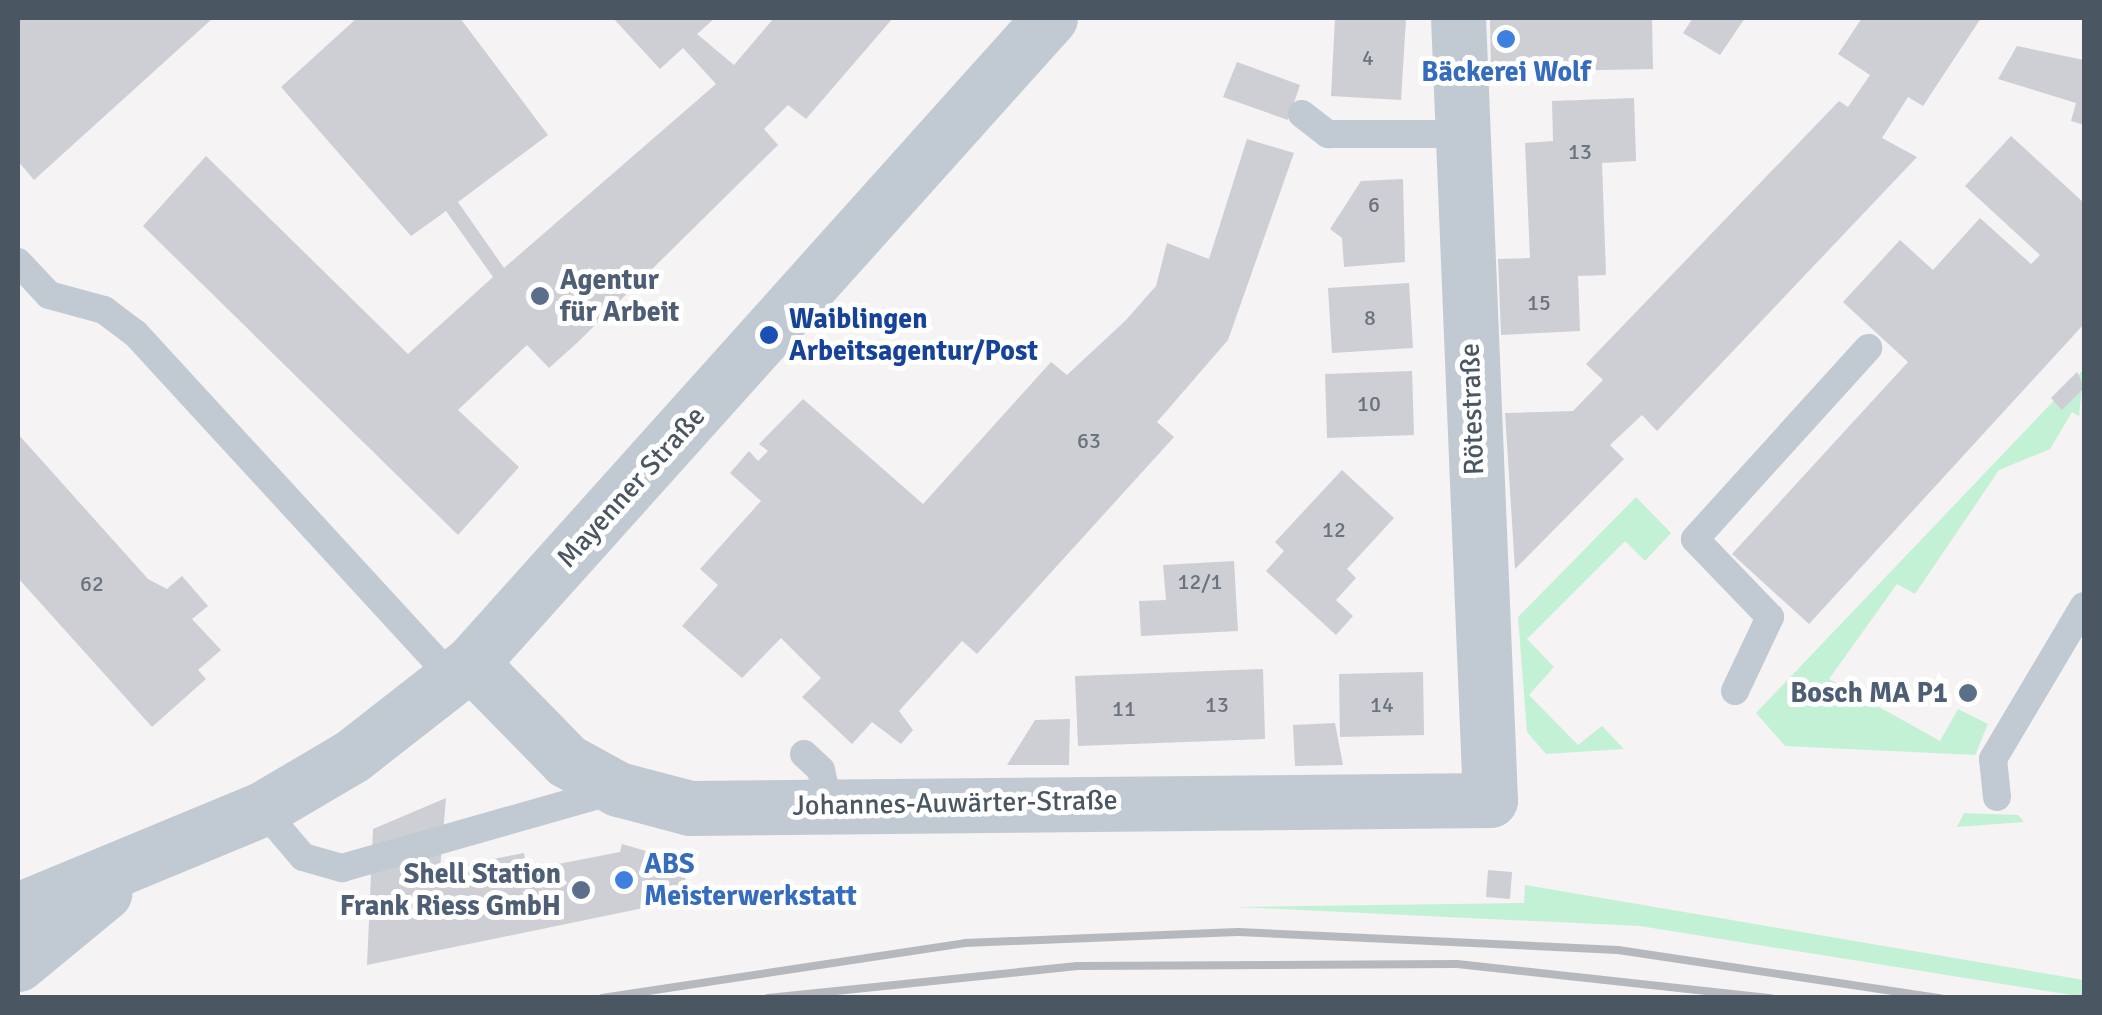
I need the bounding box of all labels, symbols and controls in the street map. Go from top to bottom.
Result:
marker: Bäckerei Wolf [1495,28,1517,50]
house number: 4 [1362,45,1374,71]
place label: Bäckerei Wolf [1421,55,1591,89]
house number: 13 [1568,139,1592,165]
house number: 6 [1368,192,1380,218]
place label: Agentur für Arbeit [560,263,679,329]
marker: Agentur für Arbeit [529,285,551,307]
house number: 15 [1527,290,1551,316]
place label: Waiblingen Arbeitsagentur/Post [789,302,1038,368]
house number: 8 [1364,305,1376,331]
marker: Waiblingen Arbeitsagentur/Post [758,324,780,346]
street label: Rötestraße [1453,342,1491,476]
house number: 10 [1357,391,1381,417]
street label: Mayenner Straße [550,399,712,575]
house number: 63 [1077,428,1101,454]
house number: 12 [1322,517,1346,543]
house number: 12/1 [1178,569,1222,595]
house number: 62 [80,571,104,597]
place label: Bosch MA P1 [1790,676,1948,710]
marker: Bosch MA P1 [1957,682,1979,704]
house number: 13 [1205,692,1229,718]
house number: 14 [1370,692,1394,718]
house number: 11 [1112,696,1136,722]
street label: Johannes-Auwärter-Straße [792,783,1118,823]
place label: ABS Meisterwerkstatt [644,847,857,913]
place label: Shell Station Frank Riess GmbH [340,857,561,923]
marker: ABS Meisterwerkstatt [613,869,635,891]
marker: Shell Station Frank Riess GmbH [570,879,592,901]

